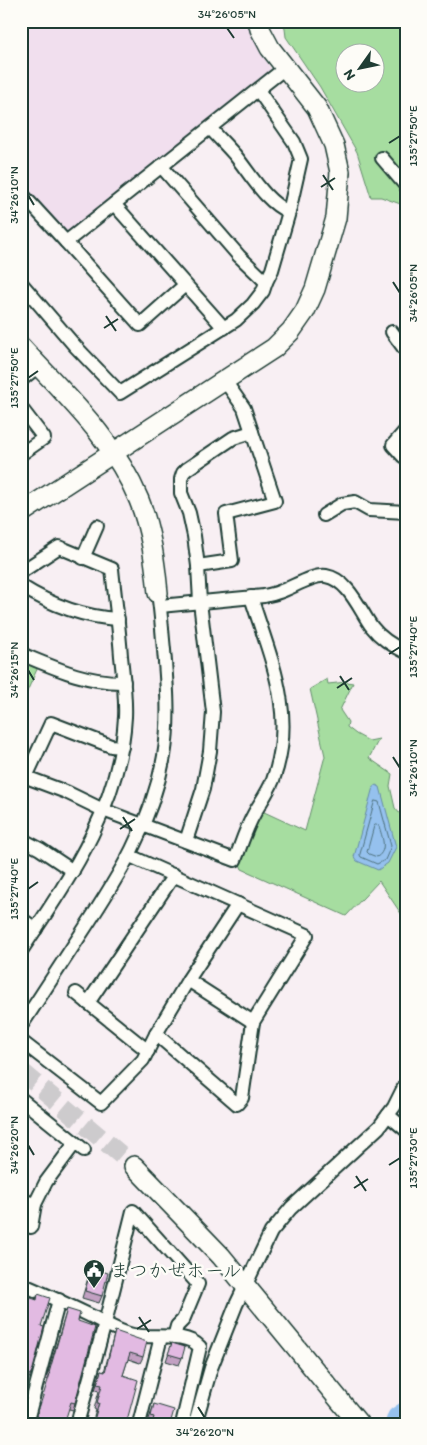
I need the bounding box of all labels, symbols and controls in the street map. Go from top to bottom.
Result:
text: 34°26'05"N [198,7,256,21]
north arrow [334,42,384,92]
text: N [340,66,359,83]
text: 135°27'50"E [406,105,420,167]
text: 34°26'10"N [7,166,21,224]
text: 34°26'05"N [406,264,420,322]
text: 135°27'50"E [7,347,21,409]
text: 135°27'40"E [406,616,420,678]
text: 34°26'15"N [7,642,21,698]
text: 34°26'10"N [406,739,420,797]
text: 135°27'40"E [7,858,21,920]
text: 34°26'20"N [7,1116,21,1174]
text: 135°27'30"E [406,1127,420,1189]
public building icon: まつかぜホール [82,1258,106,1289]
place label: まつかぜホール [110,1259,242,1282]
text: 34°26'20"N [176,1425,234,1439]

